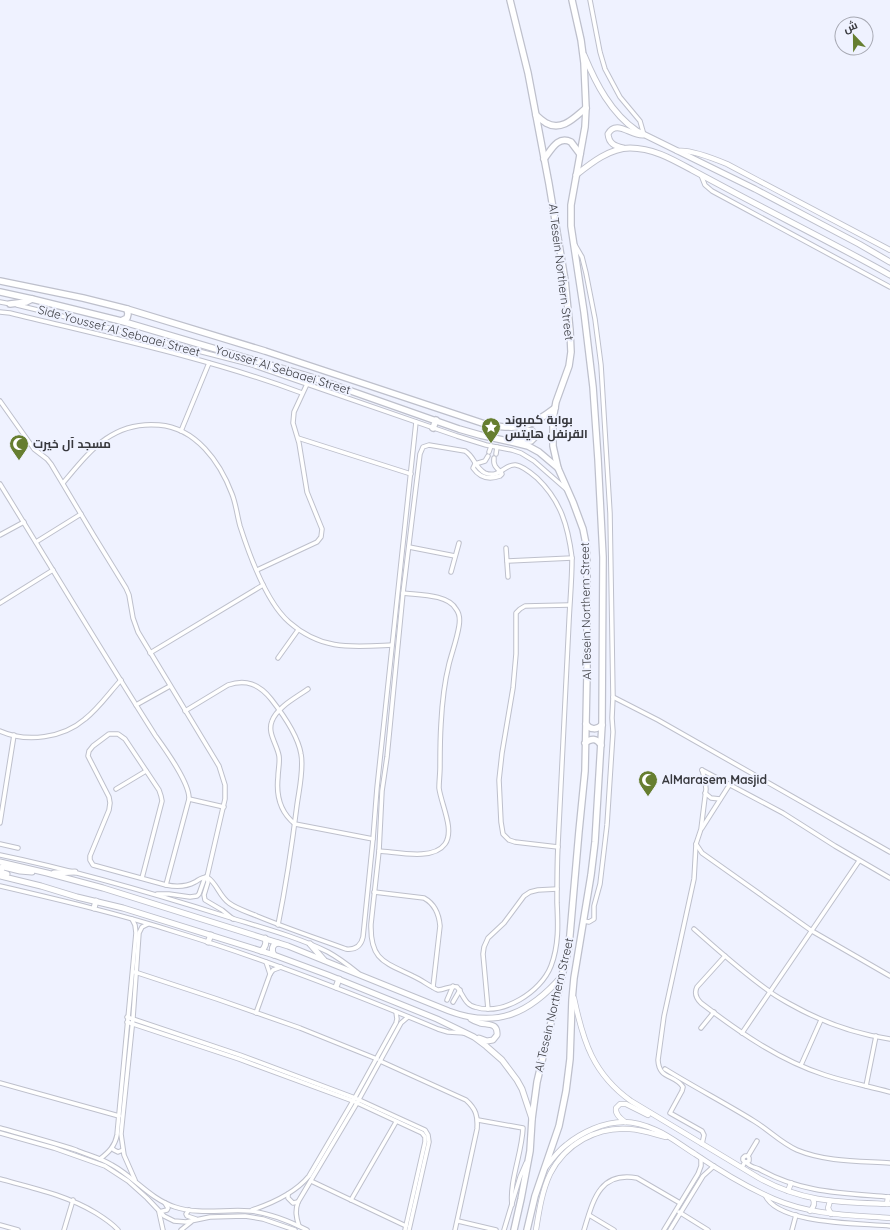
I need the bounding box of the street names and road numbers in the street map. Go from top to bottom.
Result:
street label: Al Tesein Northern Street [546,203,577,341]
street label: Side Youssef Al Sebaaei Street [36,302,202,359]
street label: Youssef Al Sebaaei Street [214,342,353,397]
street label: Al Tesein Northern Street [577,542,594,680]
street label: Al Tesein Northern Street [531,936,576,1074]

